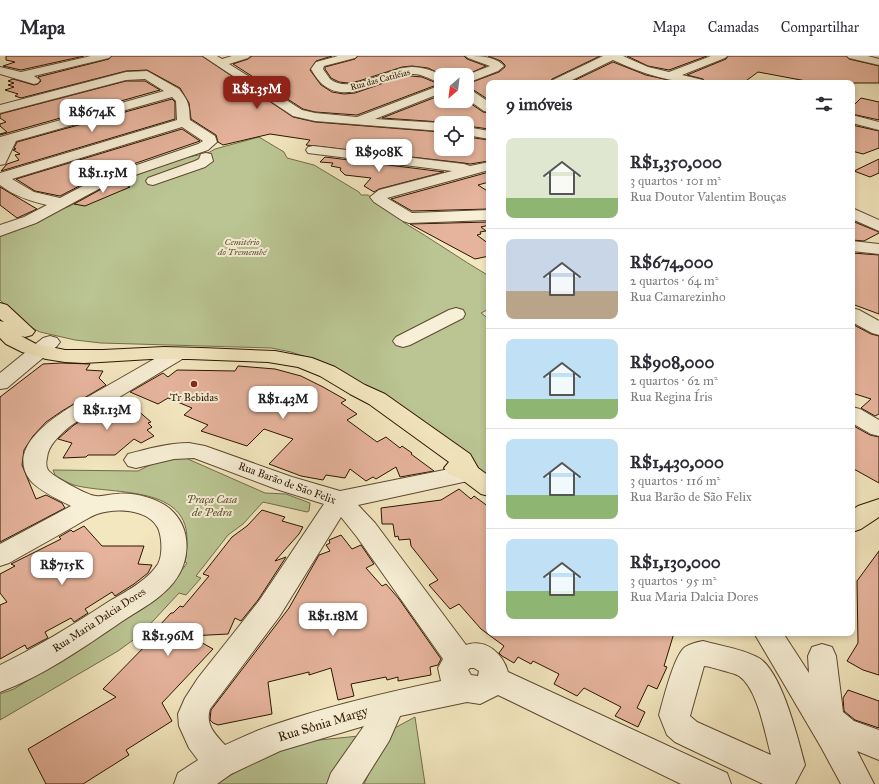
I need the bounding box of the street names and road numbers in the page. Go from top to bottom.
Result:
street label: Rua das Catiléias [349,66,411,92]
street label: Rua Barão de São Felix [236,459,338,507]
street label: Rua Maria Dalcia Dores [50,585,148,655]
street label: Rua Sônia Margy [276,702,371,745]

